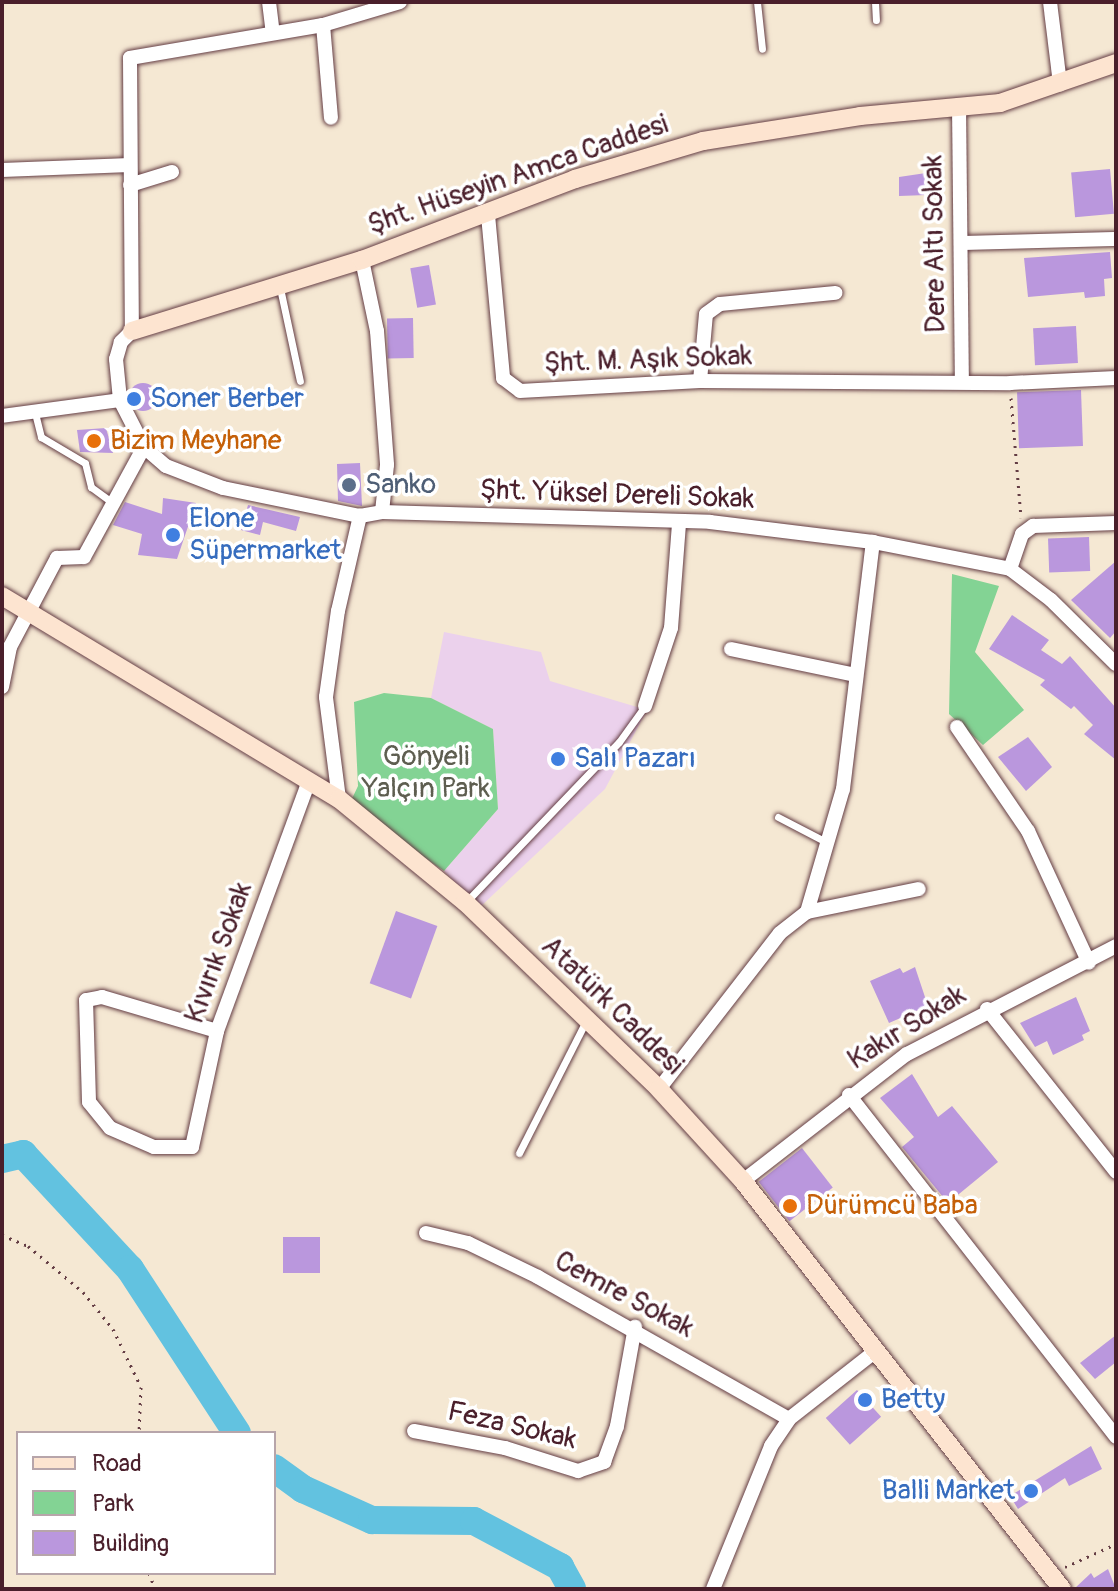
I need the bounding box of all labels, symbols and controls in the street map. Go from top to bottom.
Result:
street label: Şht. Hüseyin Amca Caddesi [363,108,673,242]
street label: Dere Altı Sokak [917,155,953,333]
street label: Şht. M. Aşık Sokak [543,340,753,380]
place label: Soner Berber [150,382,304,416]
marker: Soner Berber [125,390,143,408]
place label: Bizim Meyhane [110,424,282,458]
marker: Bizim Meyhane [85,432,103,450]
place label: Sanko [365,468,436,502]
street label: Şht. Yüksel Dereli Sokak [479,473,755,517]
marker: Sanko [340,476,358,494]
place label: Elone Süpermarket [189,502,341,568]
marker: Elone Süpermarket [164,526,182,544]
park label: Gönyeli Yalçın Park [362,740,490,806]
place label: Salı Pazarı [574,742,696,776]
marker: Salı Pazarı [549,750,567,768]
street label: Kıvırık Sokak [178,878,260,1028]
street label: Atatürk Caddesi [534,930,690,1082]
street label: Kakır Sokak [842,979,972,1077]
place label: Dürümcü Baba [806,1189,978,1223]
marker: Dürümcü Baba [781,1197,799,1215]
street label: Cemre Sokak [549,1244,699,1346]
place label: Betty [881,1383,945,1417]
marker: Betty [856,1391,874,1409]
street label: Feza Sokak [444,1395,580,1457]
legend [16,1431,276,1575]
text: Road [92,1449,142,1478]
place label: Balli Market [882,1474,1015,1508]
marker: Balli Market [1022,1482,1040,1500]
text: Park [92,1489,134,1518]
text: Building [92,1529,169,1558]

